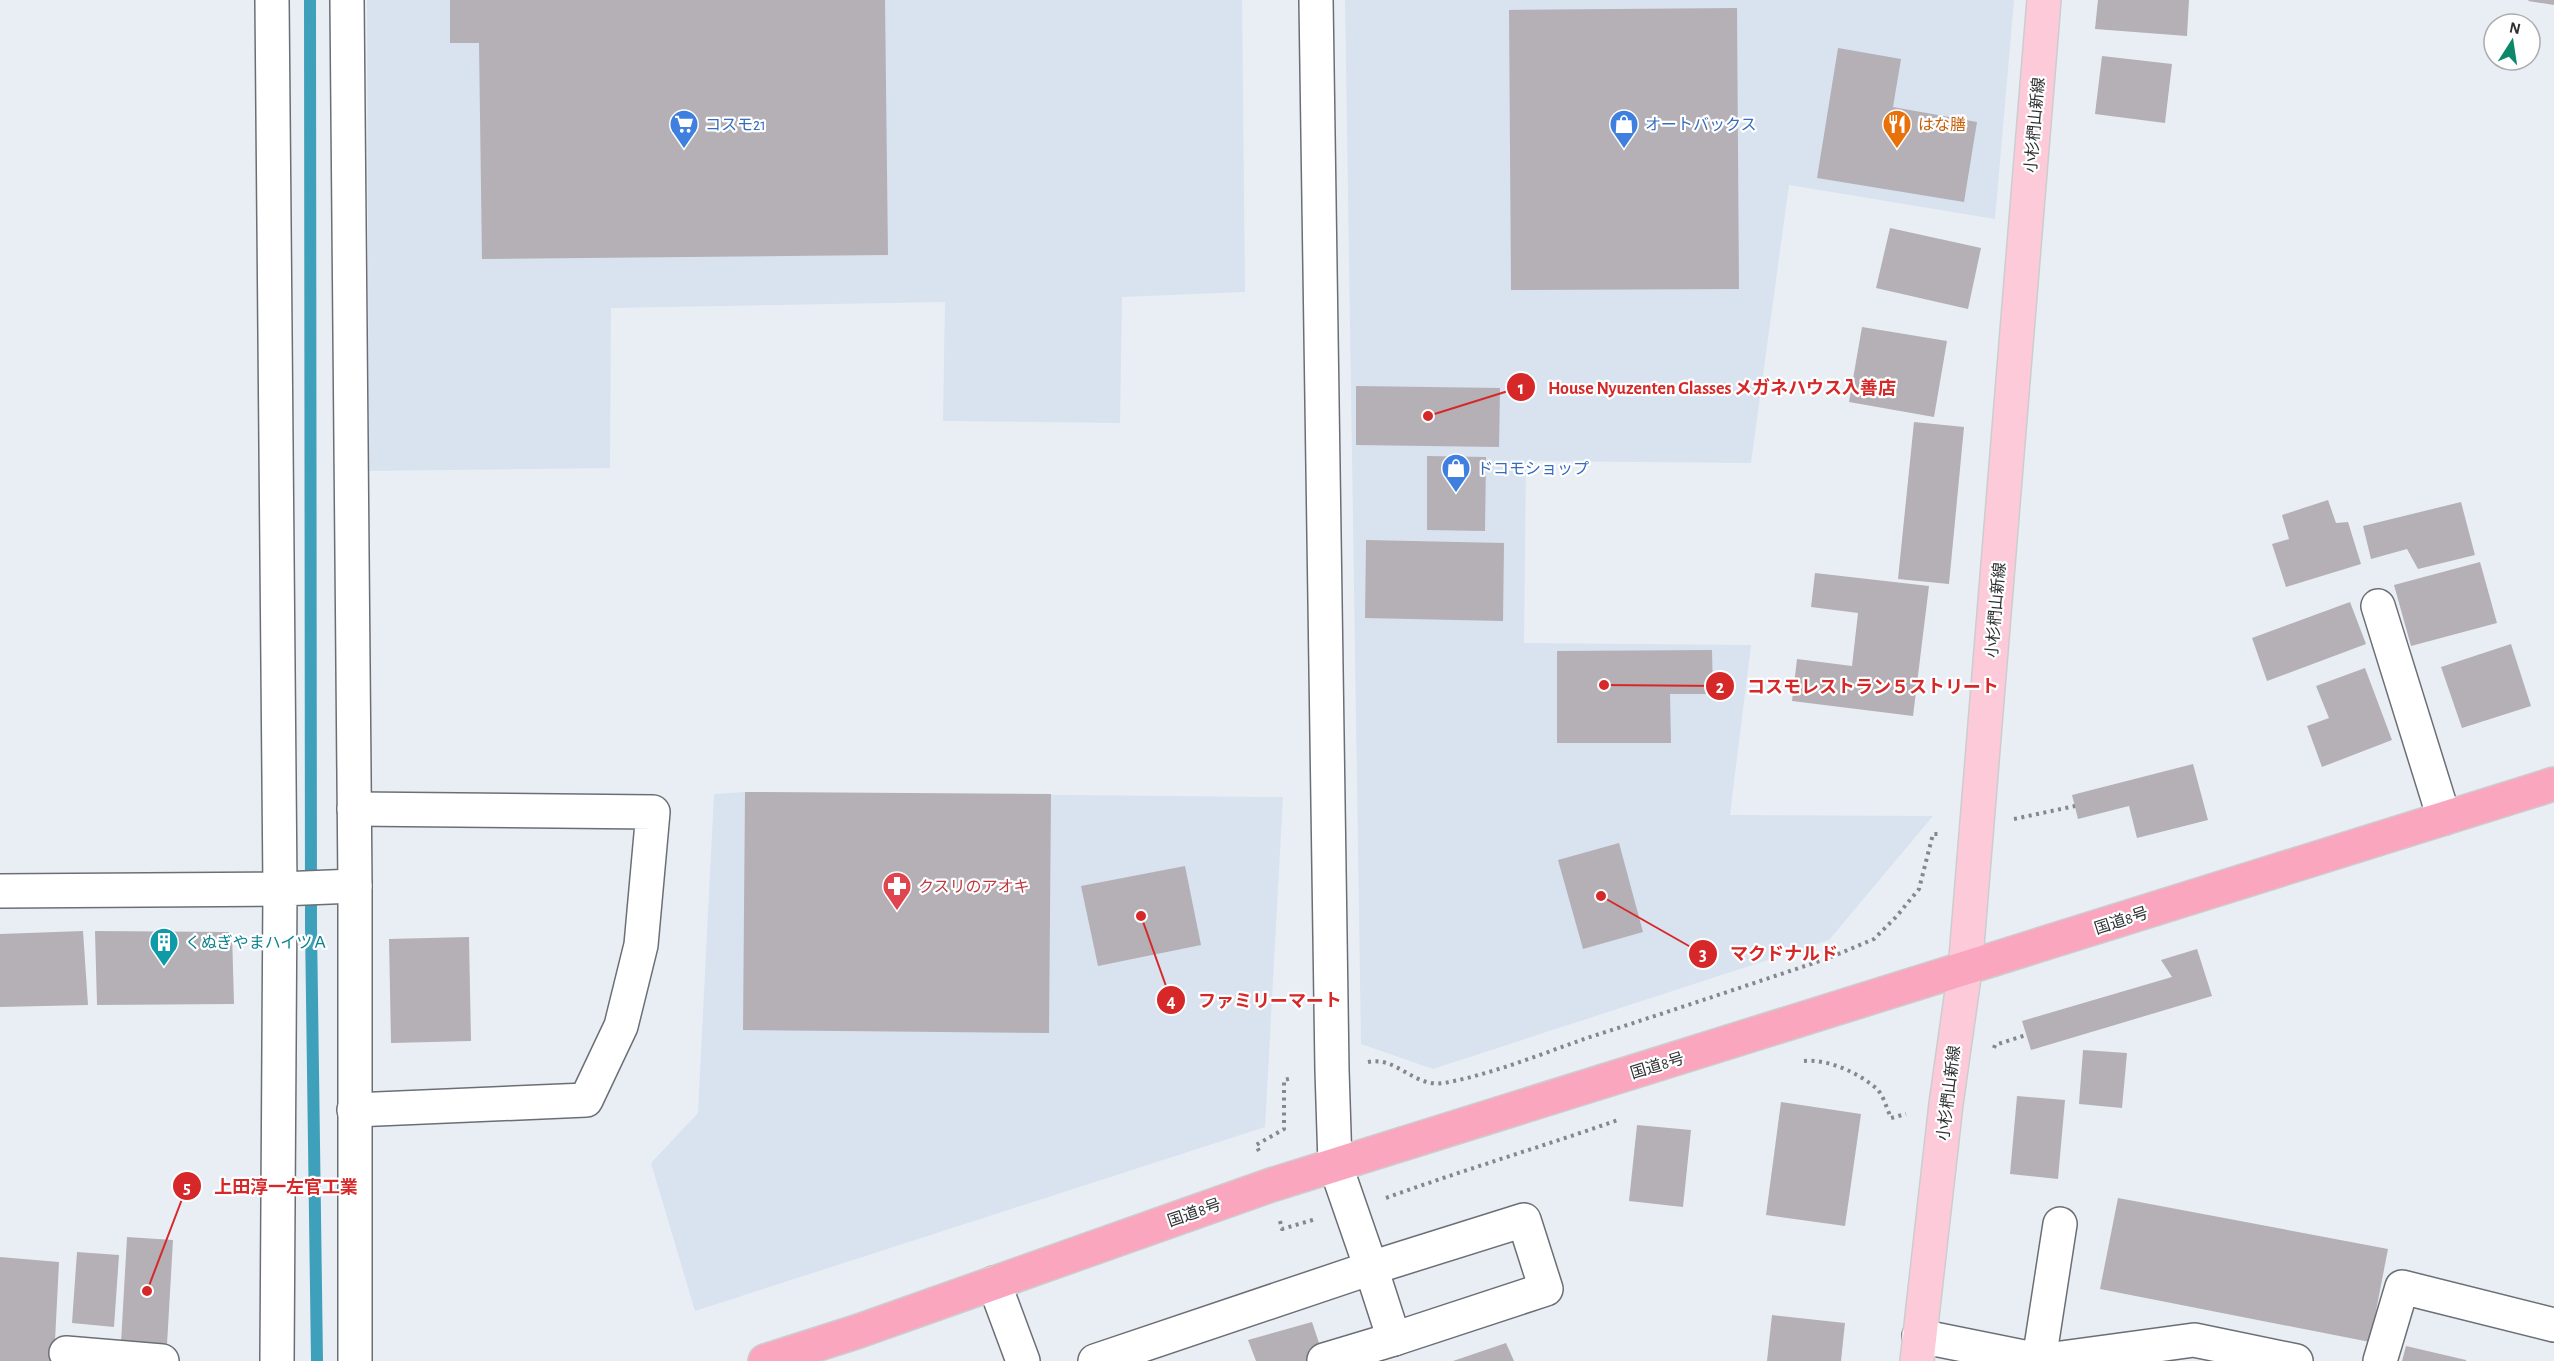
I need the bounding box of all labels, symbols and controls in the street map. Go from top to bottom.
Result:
north arrow [2482,12,2542,72]
text: N [2508,19,2522,37]
street label: 小杉椚山新線 [2022,76,2047,174]
supermarket icon: コスモ21 [668,108,700,150]
shop icon: オートバックス [1608,108,1640,150]
restaurant icon: はな膳 [1881,108,1913,150]
place label: オートバックス [1645,116,1757,133]
place label: はな膳 [1918,116,1966,133]
place label: コスモ21 [705,117,766,133]
callout: House Nyuzenten Glasses メガネハウス入善店 [1506,369,1909,405]
text: House Nyuzenten Glasses メガネハウス入善店 [1548,378,1896,398]
text: 1 [1518,380,1524,398]
shop icon: ドコモショップ [1440,452,1472,494]
place label: ドコモショップ [1477,461,1589,477]
street label: 小杉椚山新線 [1983,561,2008,659]
callout: コスモレストラン５ストリート [1705,668,2011,704]
text: コスモレストラン５ストリート [1747,678,1999,697]
text: 2 [1716,679,1725,697]
pharmacy icon: クスリのアオキ [881,870,913,912]
place label: クスリのアオキ [918,879,1030,895]
street label: 国道8号 [2092,904,2150,937]
building icon: くぬぎやまハイツＡ [148,926,180,968]
place label: くぬぎやまハイツＡ [185,934,328,951]
callout: マクドナルド [1688,936,1850,972]
text: マクドナルド [1730,945,1838,964]
text: 3 [1699,946,1707,964]
callout: ファミリーマート [1156,982,1354,1018]
text: ファミリーマート [1198,992,1342,1011]
text: 4 [1166,993,1176,1011]
street label: 小杉椚山新線 [1934,1044,1963,1142]
street label: 国道8号 [1628,1049,1686,1082]
callout: 上田淳一左官工業 [172,1168,370,1204]
text: 上田淳一左官工業 [214,1177,358,1197]
text: 5 [183,1179,191,1197]
street label: 国道8号 [1165,1195,1223,1230]

